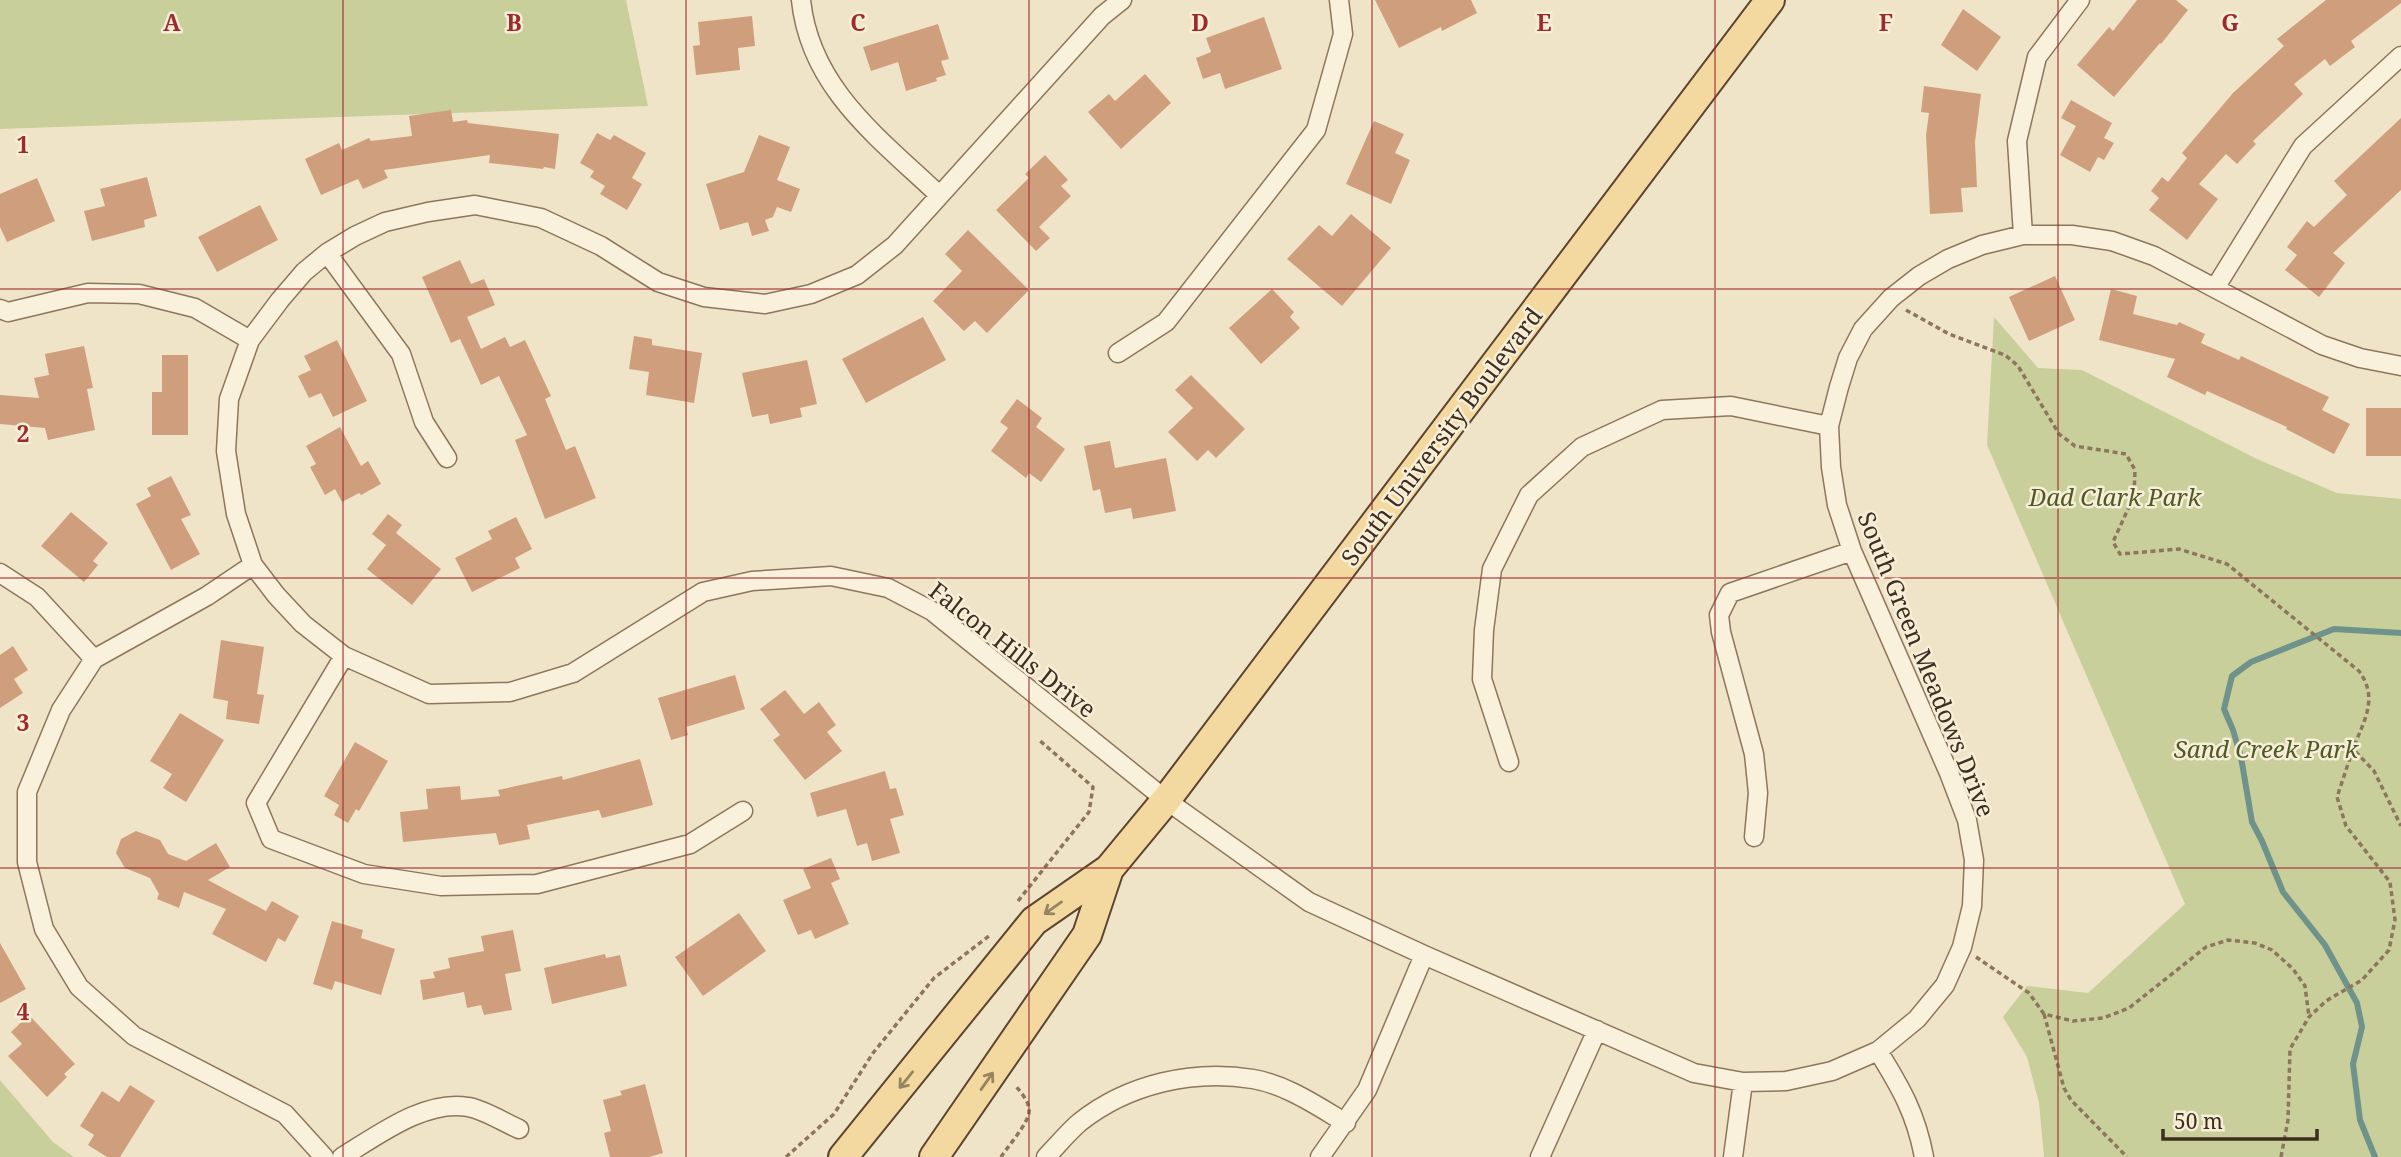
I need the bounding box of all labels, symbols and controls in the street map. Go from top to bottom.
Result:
text: A [163,6,181,38]
text: B [506,6,522,38]
text: C [850,6,866,38]
text: D [1191,6,1209,38]
text: E [1536,6,1552,38]
text: F [1879,6,1893,38]
text: G [2221,6,2239,38]
text: 1 [17,128,30,160]
street label: South University Boulevard [1333,300,1549,572]
text: 2 [17,417,30,449]
park label: Dad Clark Park [2028,480,2203,513]
street label: South Green Meadows Drive [1851,507,2003,821]
street label: Falcon Hills Drive [923,573,1103,725]
text: 3 [17,706,30,738]
park label: Sand Creek Park [2174,732,2360,765]
one-way arrow [1044,901,1063,915]
text: 4 [17,995,30,1027]
one-way arrow [898,1070,913,1088]
one-way arrow [980,1072,994,1091]
scale bar [2163,1098,2317,1142]
text: 50 m [2174,1107,2223,1135]

